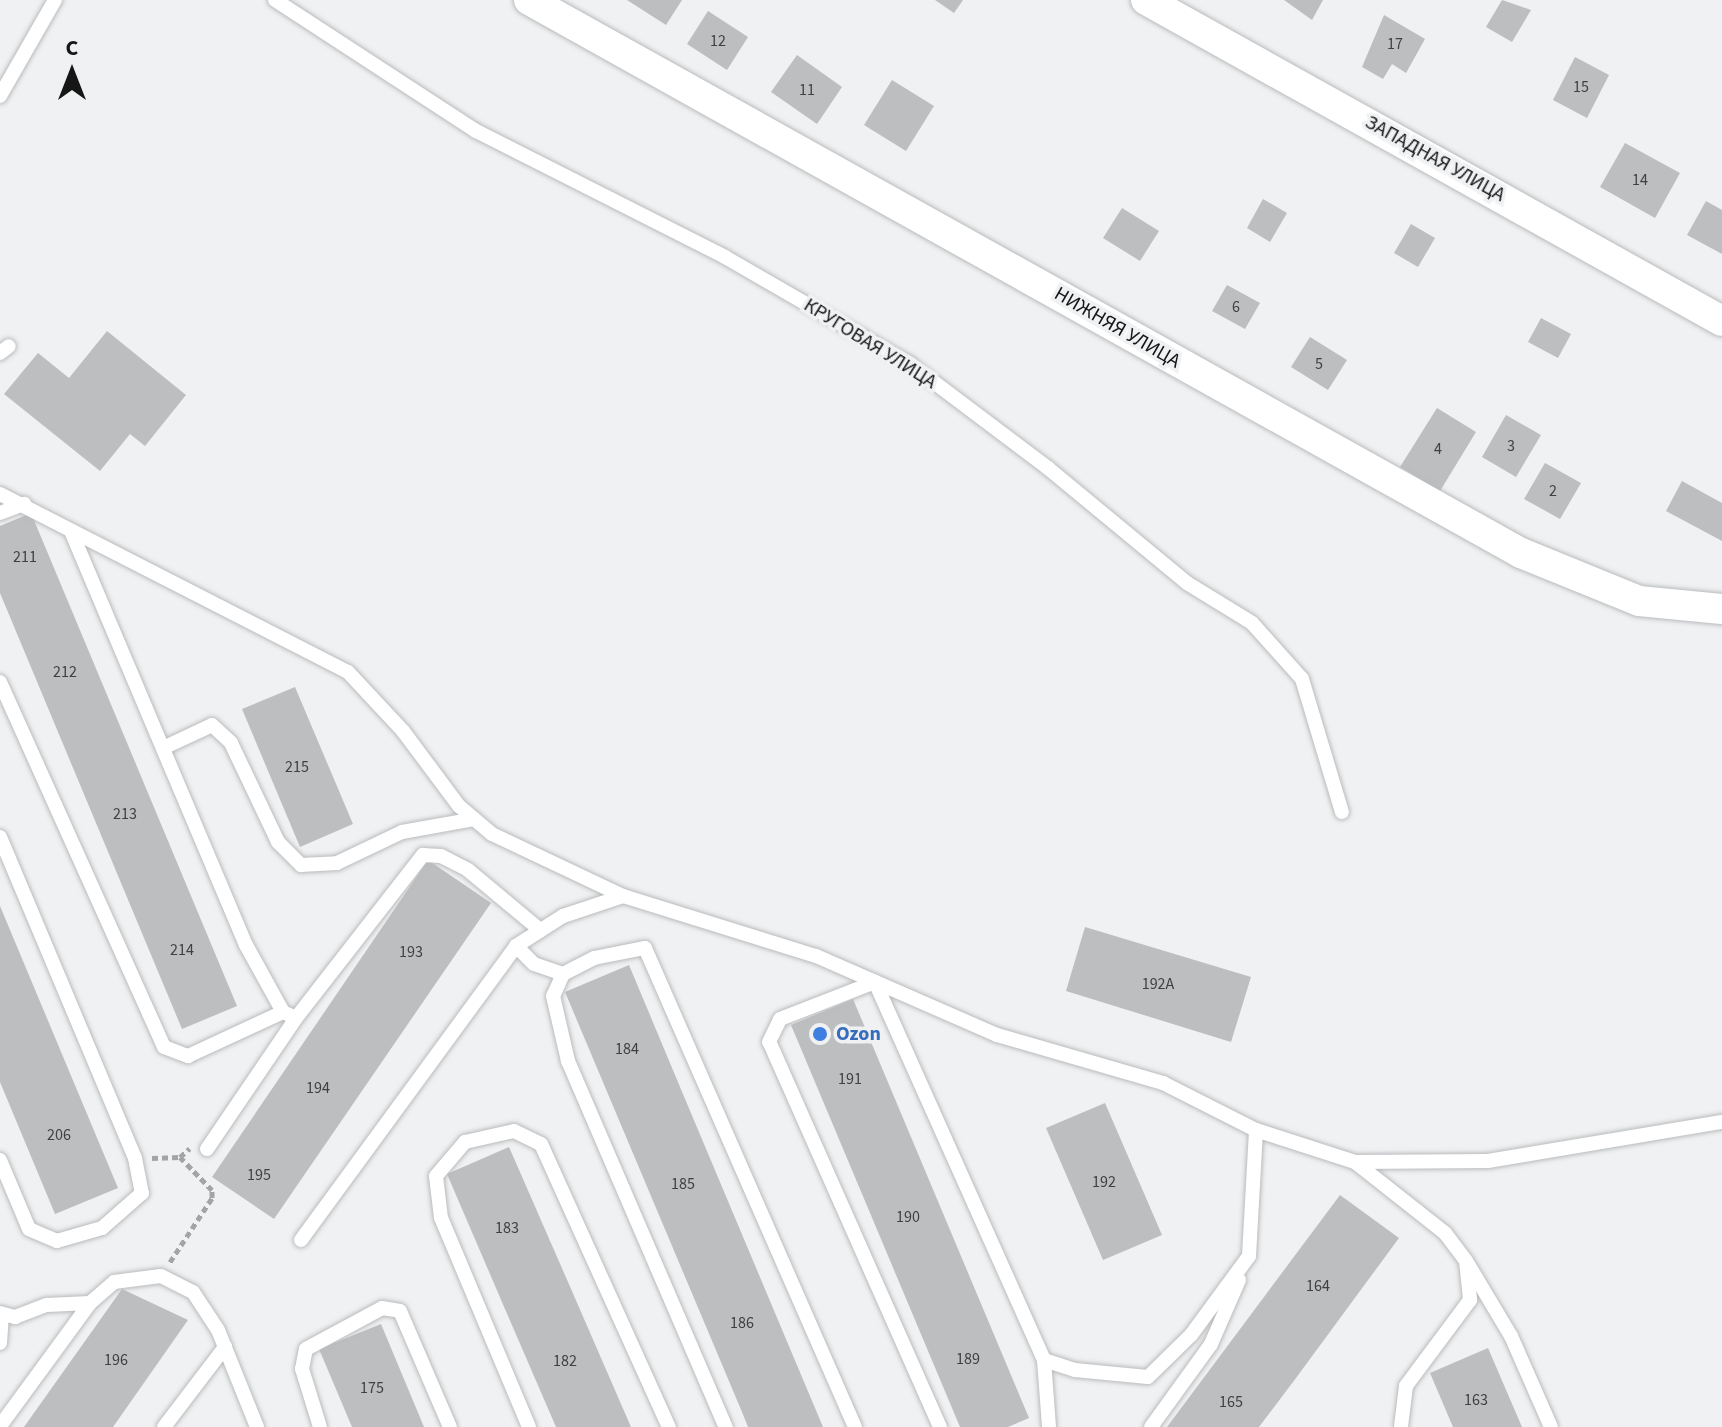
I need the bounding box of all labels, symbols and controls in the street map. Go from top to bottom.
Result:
house number: 12 [710,31,726,51]
north arrow [32,32,112,112]
text: С [66,32,78,64]
house number: 17 [1387,34,1403,54]
house number: 15 [1573,77,1589,97]
house number: 11 [799,80,815,100]
street label: ЗАПАДНАЯ УЛИЦА [1361,111,1509,207]
house number: 14 [1632,170,1648,190]
street label: НИЖНЯЯ УЛИЦА [1050,282,1184,374]
street label: КРУГОВАЯ УЛИЦА [799,293,941,395]
house number: 6 [1232,297,1240,317]
house number: 5 [1315,354,1323,374]
house number: 3 [1507,436,1515,456]
house number: 4 [1434,439,1442,459]
house number: 2 [1549,481,1557,501]
house number: 211 [13,547,37,567]
house number: 212 [53,662,77,682]
house number: 215 [285,757,309,777]
house number: 213 [113,804,137,824]
house number: 214 [170,940,194,960]
house number: 193 [399,942,423,962]
house number: 192А [1142,974,1174,994]
place label: Ozon [836,1022,881,1046]
marker: Ozon [811,1025,829,1043]
house number: 184 [615,1039,639,1059]
house number: 191 [838,1069,862,1089]
house number: 194 [306,1078,330,1098]
house number: 206 [47,1125,71,1145]
house number: 195 [247,1165,271,1185]
house number: 192 [1092,1172,1116,1192]
house number: 185 [671,1174,695,1194]
house number: 190 [896,1207,920,1227]
house number: 183 [495,1218,519,1238]
house number: 164 [1306,1276,1330,1296]
house number: 186 [730,1313,754,1333]
house number: 189 [956,1349,980,1369]
house number: 196 [104,1350,128,1370]
house number: 182 [553,1351,577,1371]
house number: 175 [360,1378,384,1398]
house number: 163 [1464,1390,1488,1410]
house number: 165 [1219,1392,1243,1412]

